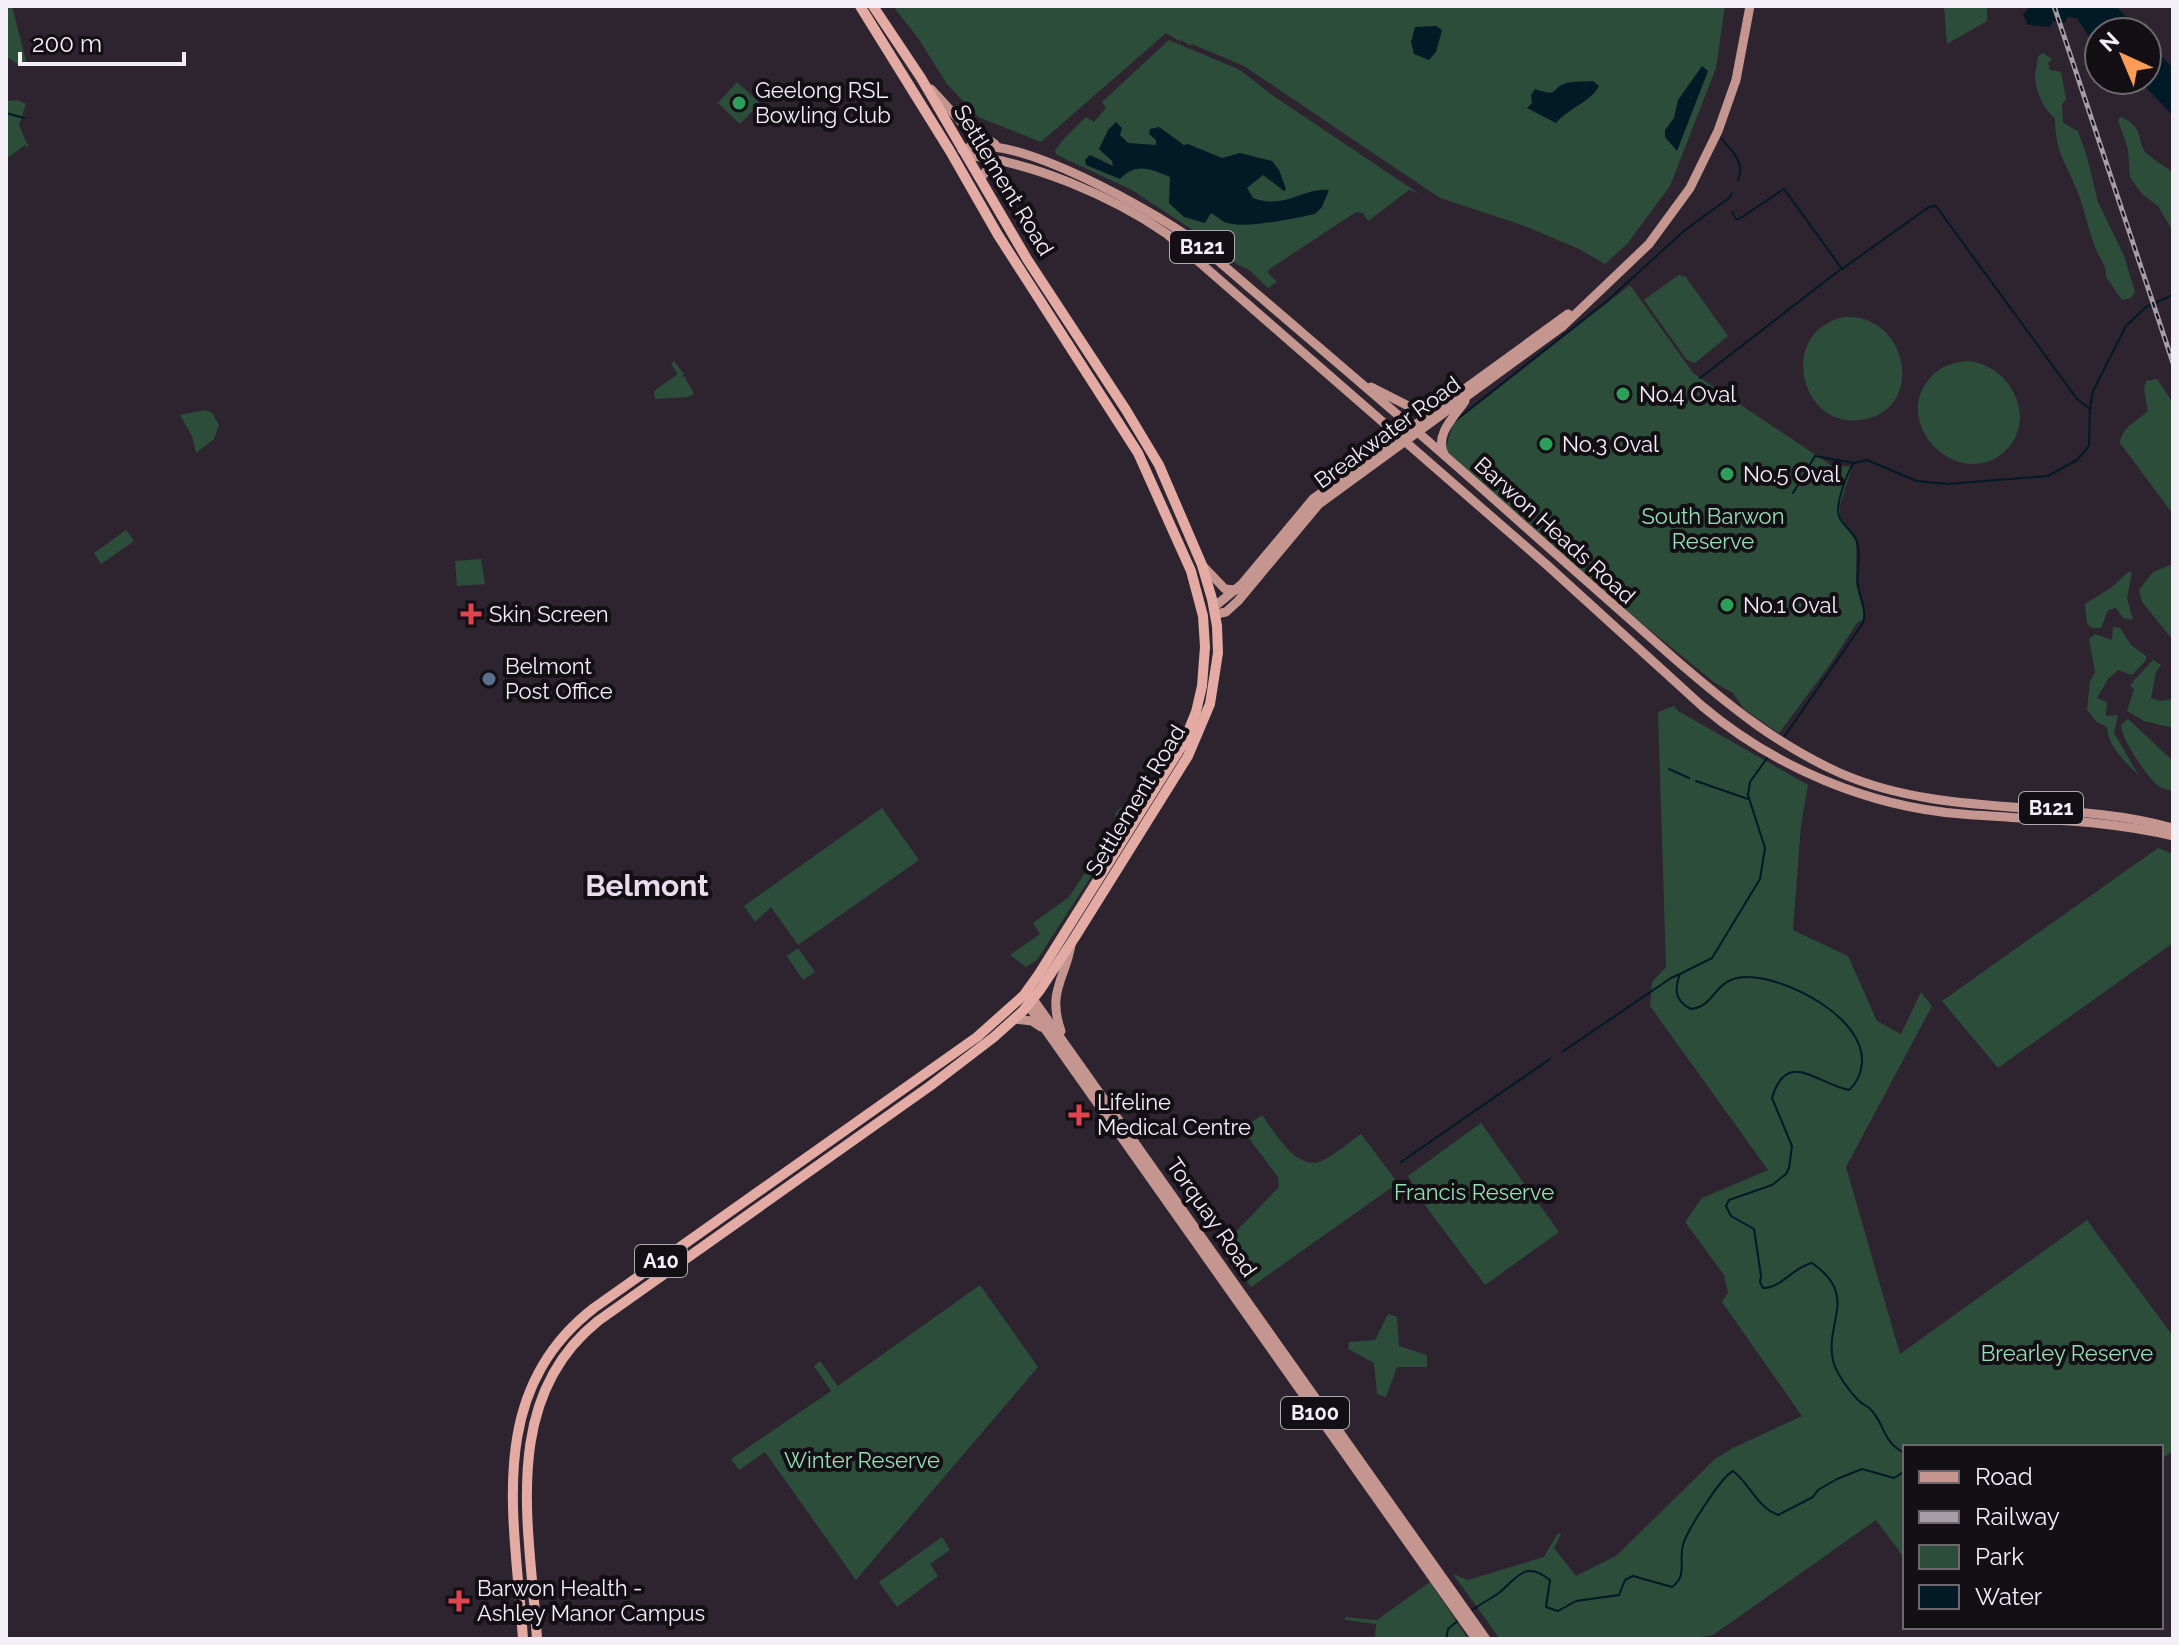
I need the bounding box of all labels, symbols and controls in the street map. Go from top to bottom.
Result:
scale bar [20,16,184,66]
north arrow [2083,16,2163,96]
text: N [2094,26,2124,57]
text: 200 m [32,29,102,58]
place label: Geelong RSL Bowling Club [755,77,891,128]
marker: Geelong RSL Bowling Club [730,94,748,112]
street label: Settlement Road [949,100,1059,260]
road number: B121 [1170,231,1234,263]
street label: Breakwater Road [1309,370,1465,494]
place label: No.4 Oval [1639,381,1736,407]
marker: No.4 Oval [1614,385,1632,403]
place label: No.3 Oval [1562,431,1659,457]
marker: No.3 Oval [1537,435,1555,453]
street label: Barwon Heads Road [1469,451,1641,609]
place label: No.5 Oval [1743,461,1840,487]
marker: No.5 Oval [1718,465,1736,483]
park label: South Barwon Reserve [1641,503,1785,554]
place label: No.1 Oval [1743,592,1838,618]
marker: No.1 Oval [1718,596,1736,614]
place label: Skin Screen [489,601,609,627]
marker: Skin Screen [460,603,482,625]
place label: Belmont Post Office [505,653,613,704]
marker: Belmont Post Office [480,670,498,688]
street label: Settlement Road [1080,720,1190,880]
road number: B121 [2019,792,2083,824]
district label: Belmont [585,868,709,903]
place label: Lifeline Medical Centre [1097,1089,1251,1140]
marker: Lifeline Medical Centre [1068,1104,1090,1126]
street label: Torquay Road [1161,1152,1263,1282]
park label: Francis Reserve [1394,1179,1554,1205]
road number: A10 [635,1245,687,1277]
park label: Brearley Reserve [1981,1340,2153,1366]
road number: B100 [1281,1397,1349,1429]
legend [1903,1445,2163,1629]
park label: Winter Reserve [784,1447,940,1473]
text: Road [1975,1462,2033,1491]
text: Railway [1975,1502,2060,1531]
text: Park [1975,1542,2024,1571]
place label: Barwon Health - Ashley Manor Campus [477,1575,705,1626]
text: Water [1975,1582,2043,1611]
marker: Barwon Health - Ashley Manor Campus [448,1590,470,1612]

